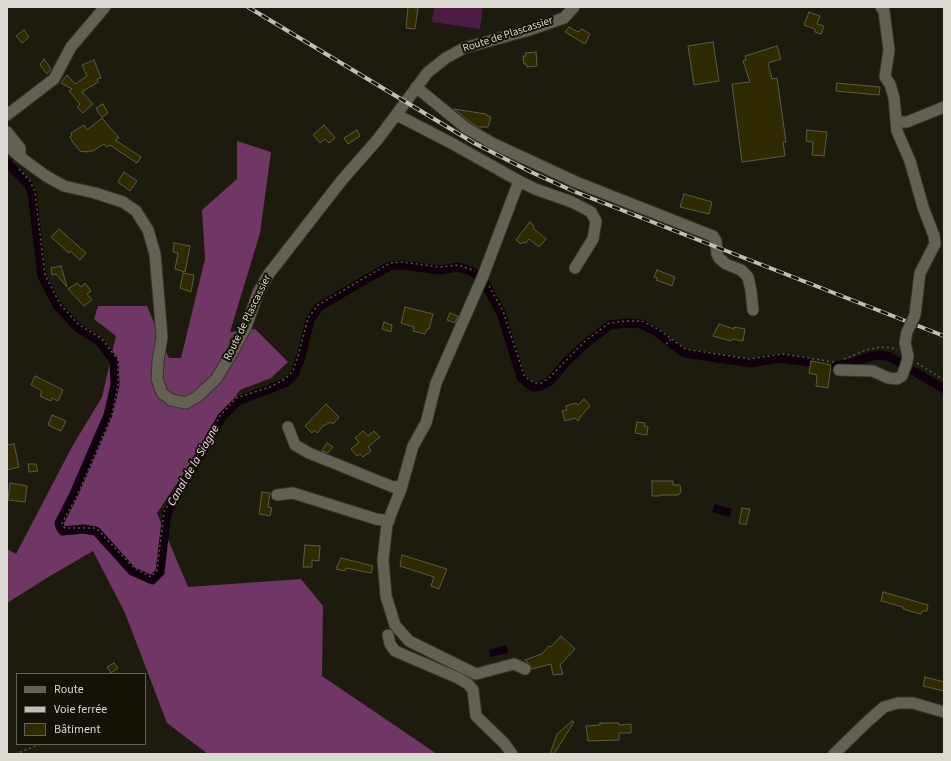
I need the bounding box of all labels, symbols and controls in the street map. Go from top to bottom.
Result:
street label: Route de Plascassier [461,14,555,56]
street label: Route de Plascassier [221,273,275,363]
water label: Canal de la Siagne [165,423,223,509]
legend [16,673,146,745]
text: Route [54,681,84,698]
text: Voie ferrée [54,701,107,718]
text: Bâtiment [54,721,100,738]

